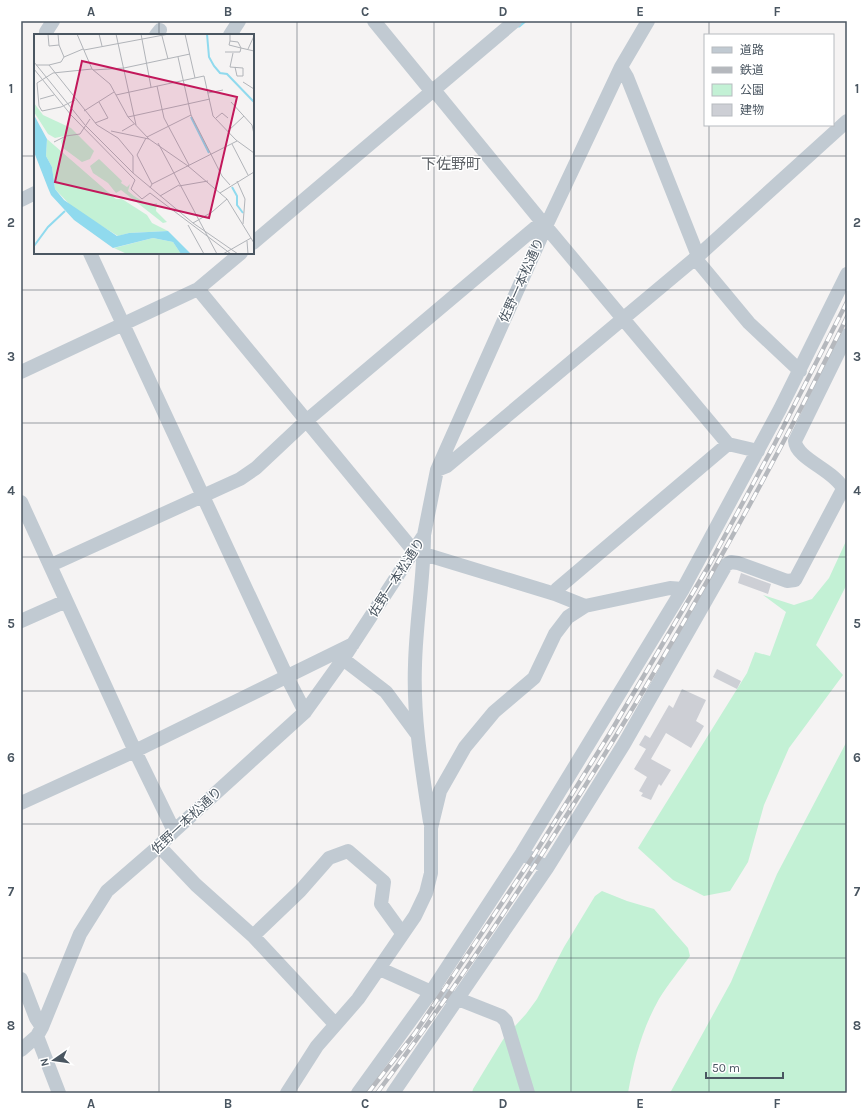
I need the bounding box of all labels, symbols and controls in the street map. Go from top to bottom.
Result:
text: A [87,4,95,19]
text: B [224,4,232,19]
text: C [361,4,369,19]
text: D [499,4,508,19]
text: E [636,4,644,19]
text: F [773,4,781,19]
inset map [34,34,254,254]
legend [704,34,834,126]
text: 道路 [740,43,764,57]
text: 鉄道 [740,63,764,77]
text: 1 [9,81,13,96]
text: 1 [855,81,859,96]
text: 公園 [740,83,764,97]
text: 建物 [740,103,764,117]
district label: 下佐野町 [421,155,481,173]
text: 2 [7,215,15,230]
text: 2 [853,215,861,230]
street label: 佐野一本松通り [496,236,547,325]
text: 3 [7,349,15,364]
text: 3 [853,349,861,364]
text: 4 [7,483,15,498]
text: 4 [853,483,861,498]
street label: 佐野一本松通り [365,535,427,620]
text: 5 [7,616,15,631]
text: 5 [853,616,861,631]
text: 6 [7,750,15,765]
text: 6 [853,750,861,765]
street label: 佐野一本松通り [148,784,225,857]
text: 7 [8,884,15,899]
text: 7 [854,884,861,899]
text: 8 [7,1018,15,1033]
text: 8 [853,1018,861,1033]
north arrow [34,1040,74,1080]
scale bar [706,1054,783,1080]
text: N [38,1057,52,1067]
text: 50 m [712,1061,740,1075]
text: A [87,1096,95,1111]
text: B [224,1096,232,1111]
text: C [361,1096,369,1111]
text: D [499,1096,508,1111]
text: E [636,1096,644,1111]
text: F [773,1096,781,1111]

